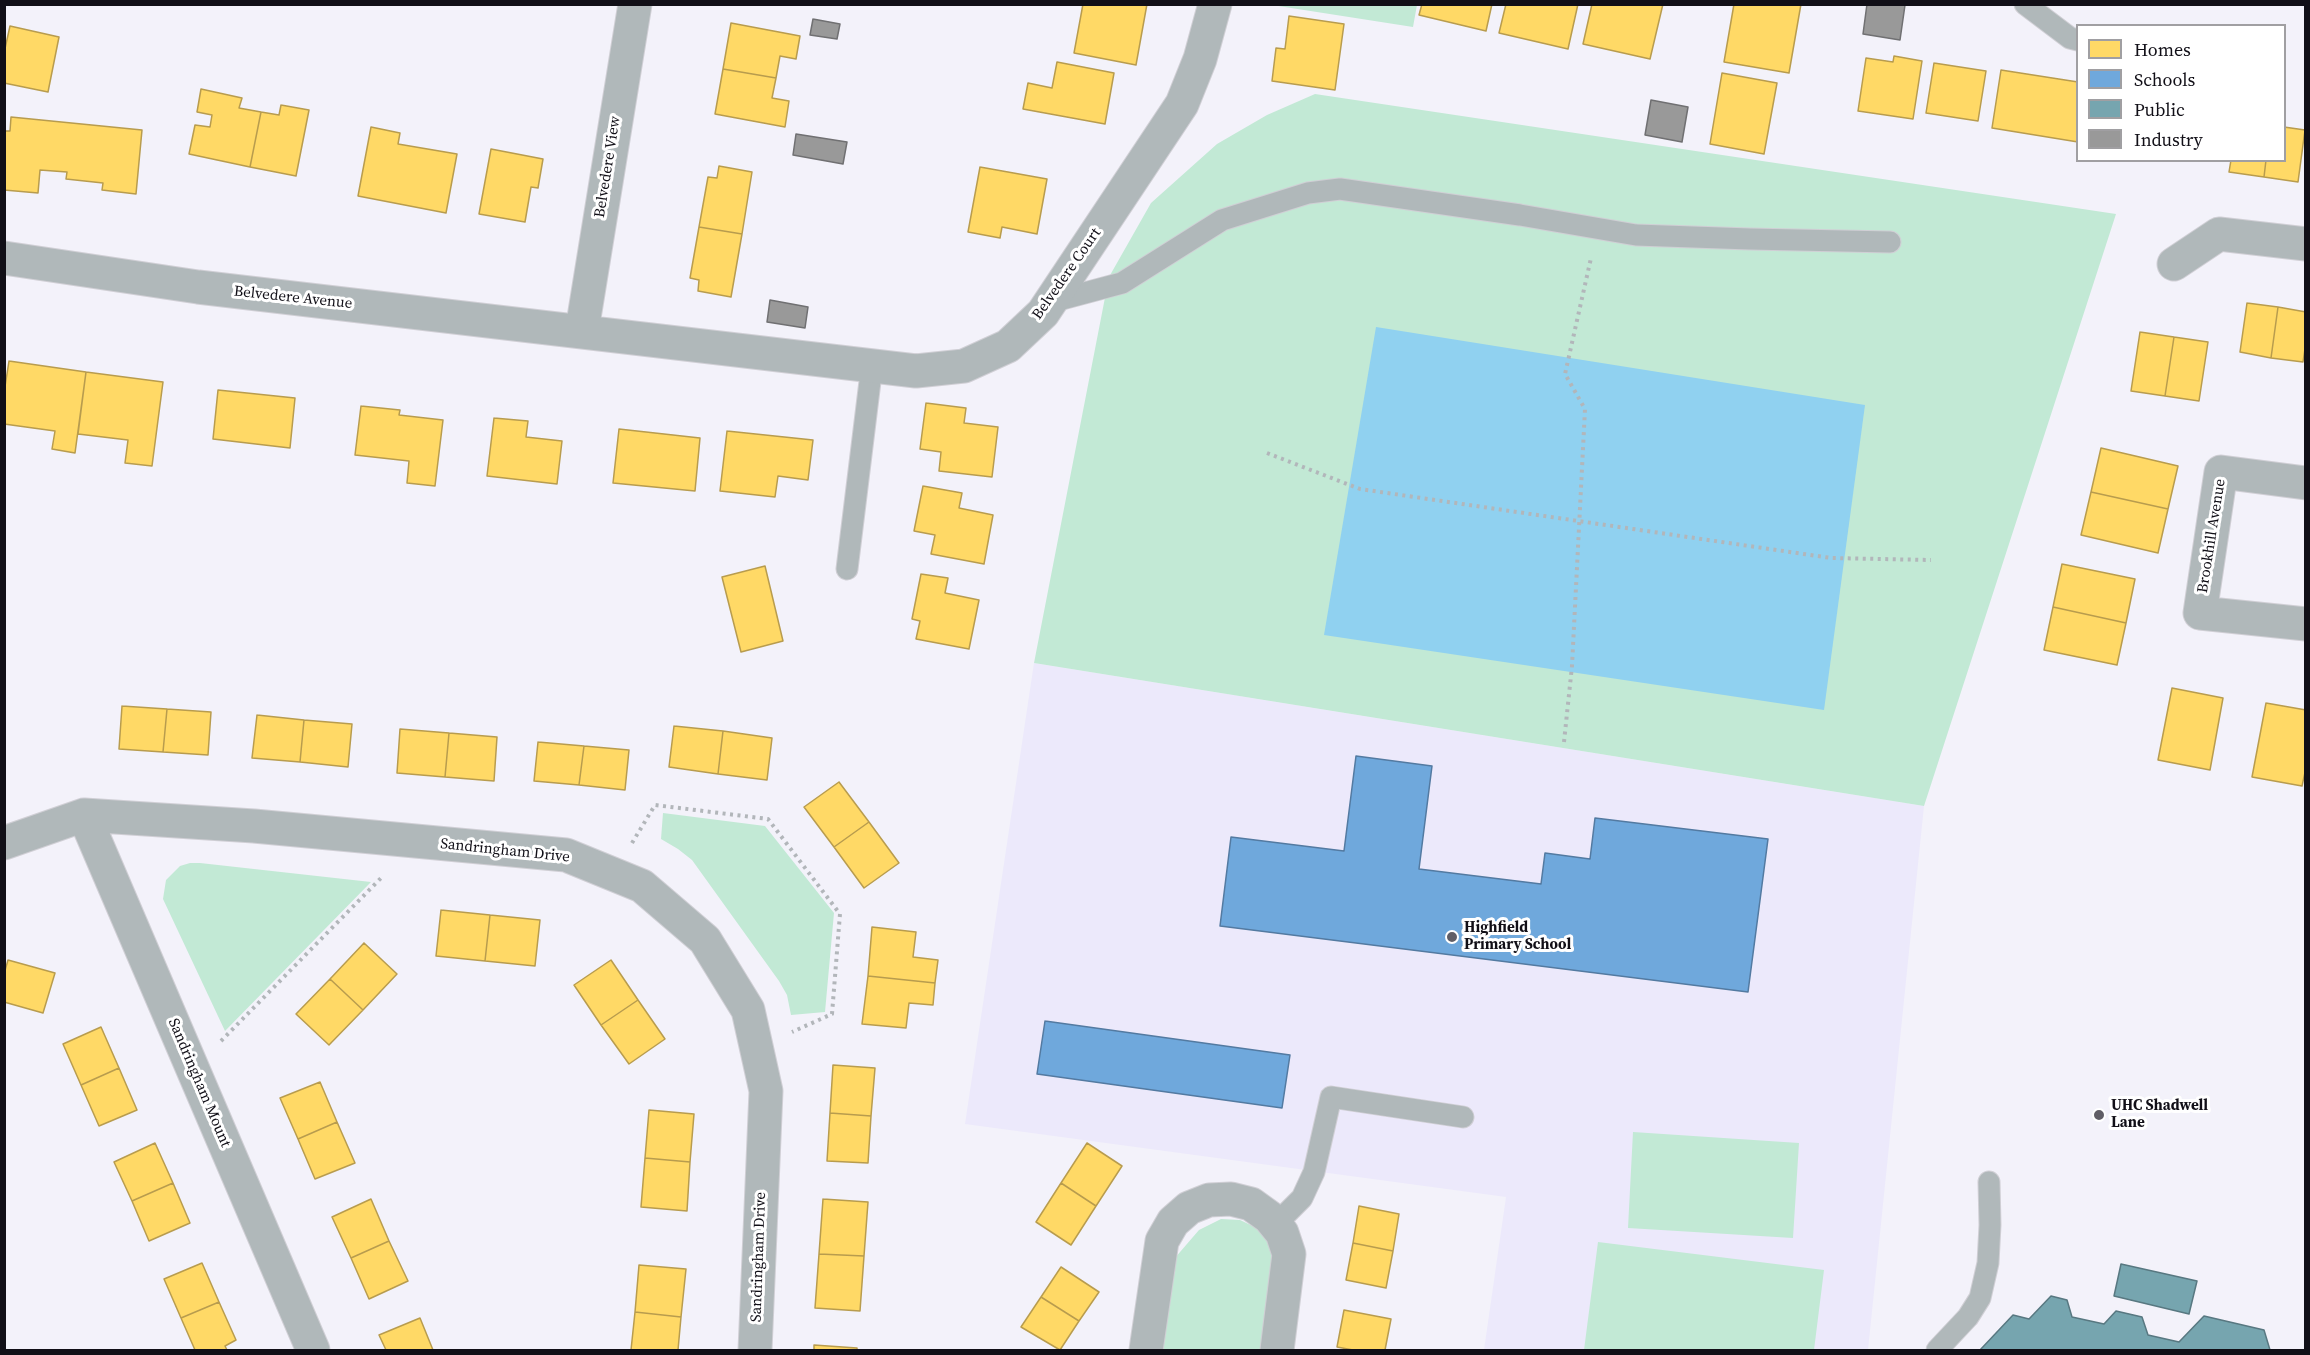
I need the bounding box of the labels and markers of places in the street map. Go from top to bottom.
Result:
place label: Highfield Primary School [1464,919,1571,954]
marker: Highfield Primary School [1445,930,1459,944]
place label: UHC Shadwell Lane [2111,1097,2208,1132]
marker: UHC Shadwell Lane [2092,1108,2106,1122]

